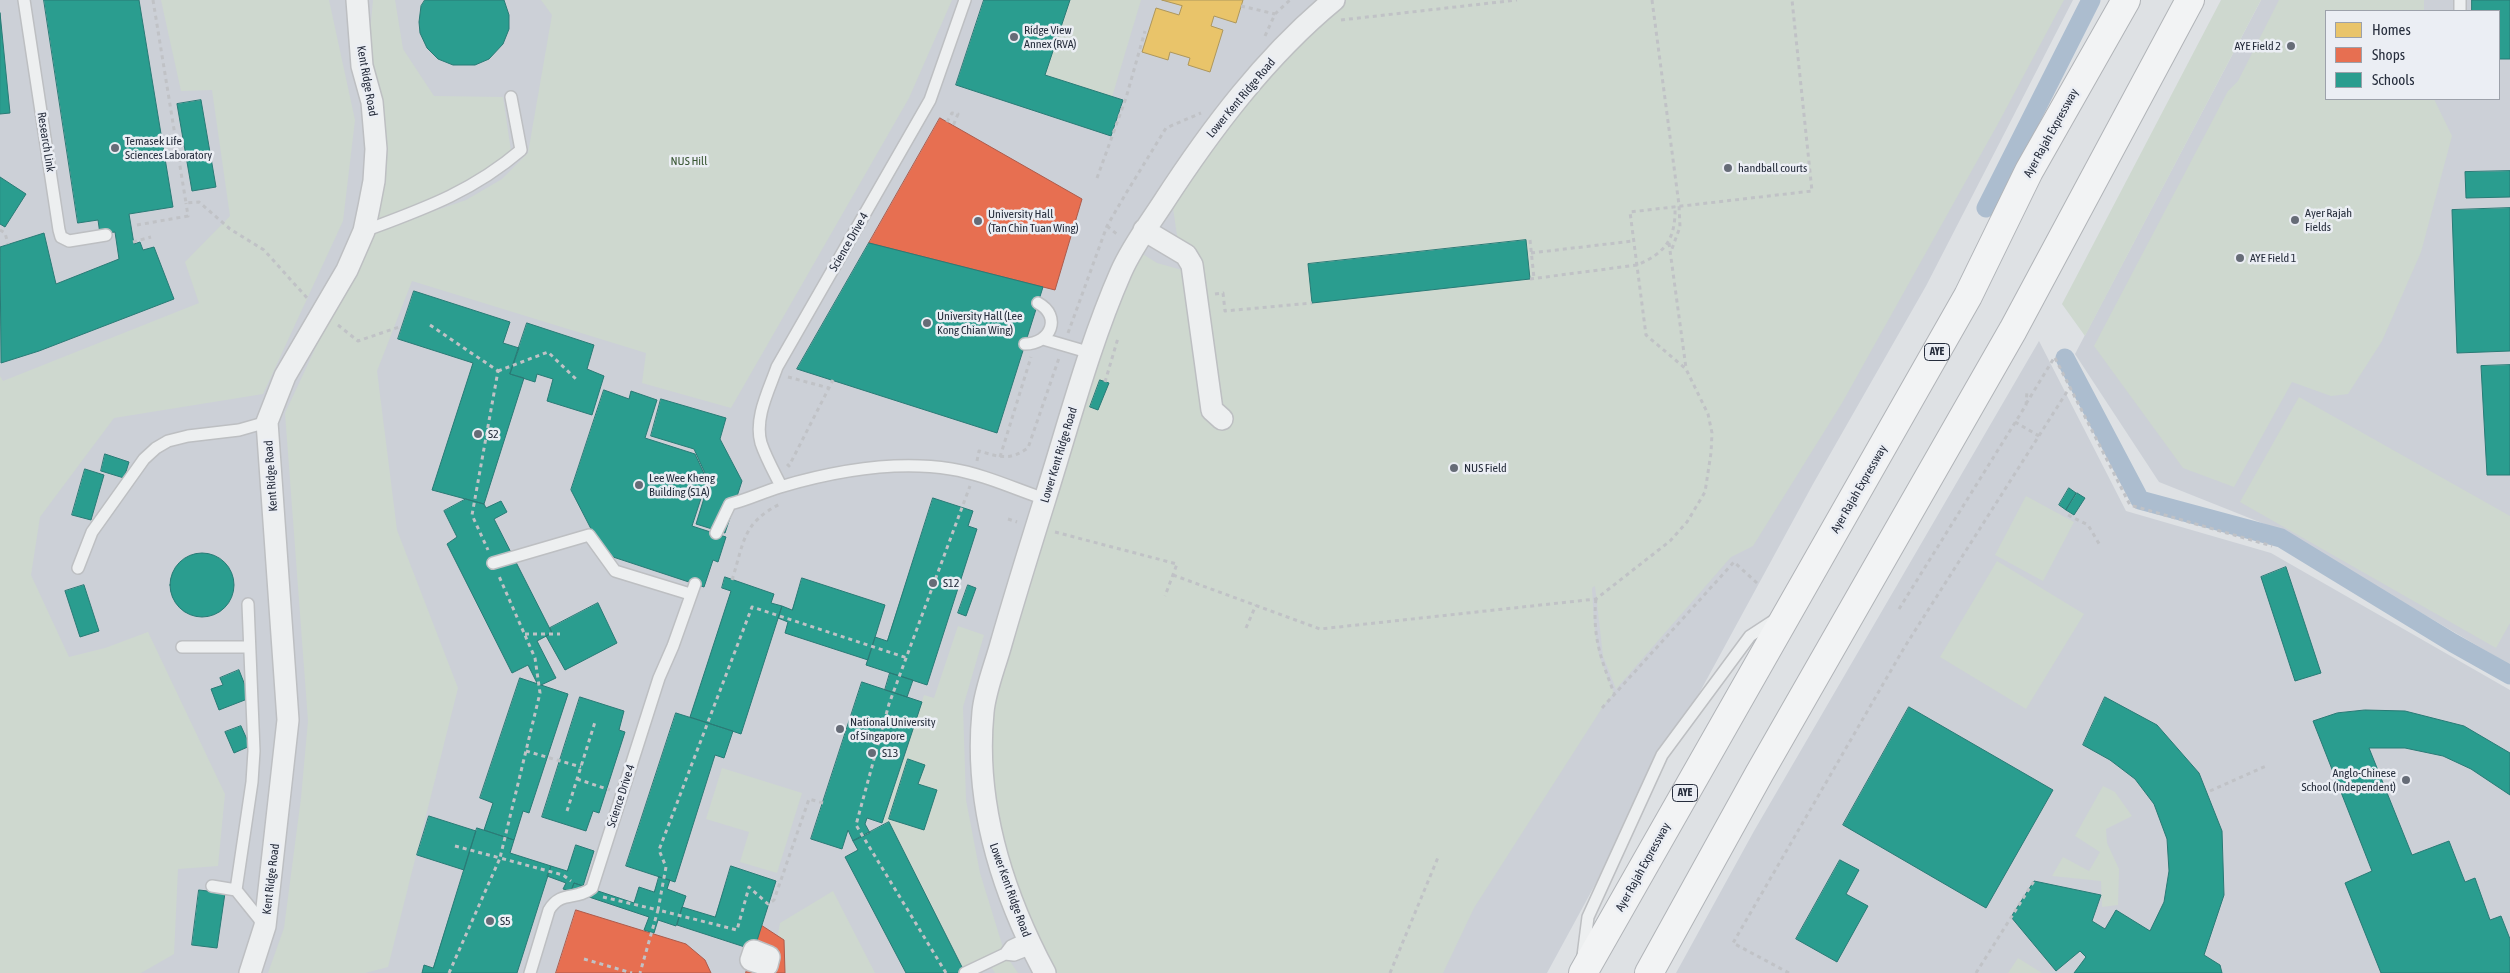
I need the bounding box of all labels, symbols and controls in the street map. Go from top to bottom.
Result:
legend [2325,10,2500,100]
text: Homes [2372,21,2411,38]
place label: Ridge View Annex (RVA) [1024,23,1076,51]
marker: Ridge View Annex (RVA) [1008,31,1020,43]
place label: AYE Field 2 [2235,39,2281,53]
marker: AYE Field 2 [2285,40,2297,52]
street label: Kent Ridge Road [354,45,380,117]
text: Shops [2372,46,2405,63]
street label: Lower Kent Ridge Road [1204,55,1278,141]
text: Schools [2372,71,2415,88]
street label: Ayer Rajah Expressway [2021,86,2081,180]
street label: Research Link [34,111,58,173]
place label: Temasek Life Sciences Laboratory [125,134,212,162]
marker: Temasek Life Sciences Laboratory [109,142,121,154]
park label: NUS Hill [671,154,707,168]
place label: handball courts [1738,161,1807,175]
marker: handball courts [1722,162,1734,174]
place label: Ayer Rajah Fields [2305,206,2352,234]
place label: University Hall (Tan Chin Tuan Wing) [988,207,1079,235]
street label: Science Drive 4 [826,210,872,274]
marker: Ayer Rajah Fields [2289,214,2301,226]
marker: University Hall (Tan Chin Tuan Wing) [972,215,984,227]
place label: AYE Field 1 [2250,251,2296,265]
marker: AYE Field 1 [2234,252,2246,264]
place label: University Hall (Lee Kong Chian Wing) [937,309,1022,337]
marker: University Hall (Lee Kong Chian Wing) [921,317,933,329]
road number: AYE [1924,344,1950,361]
street label: Lower Kent Ridge Road [1038,405,1080,505]
place label: S2 [488,427,499,441]
marker: S2 [472,428,484,440]
street label: Kent Ridge Road [261,440,281,512]
street label: Ayer Rajah Expressway [1828,442,1890,536]
place label: NUS Field [1464,461,1507,475]
marker: NUS Field [1448,462,1460,474]
place label: Lee Wee Kheng Building (S1A) [649,471,715,499]
marker: Lee Wee Kheng Building (S1A) [633,479,645,491]
place label: S12 [943,576,959,590]
marker: S12 [927,577,939,589]
place label: National University of Singapore [850,715,936,743]
marker: National University of Singapore [834,723,846,735]
place label: S13 [882,746,898,760]
marker: S13 [866,747,878,759]
street label: Science Drive 4 [604,763,638,829]
place label: Anglo-Chinese School (Independent) [2301,766,2396,794]
marker: Anglo-Chinese School (Independent) [2400,774,2412,786]
road number: AYE [1672,784,1698,801]
street label: Ayer Rajah Expressway [1613,820,1673,914]
street label: Lower Kent Ridge Road [986,841,1034,939]
street label: Kent Ridge Road [260,843,282,915]
place label: S5 [500,914,511,928]
marker: S5 [484,915,496,927]

